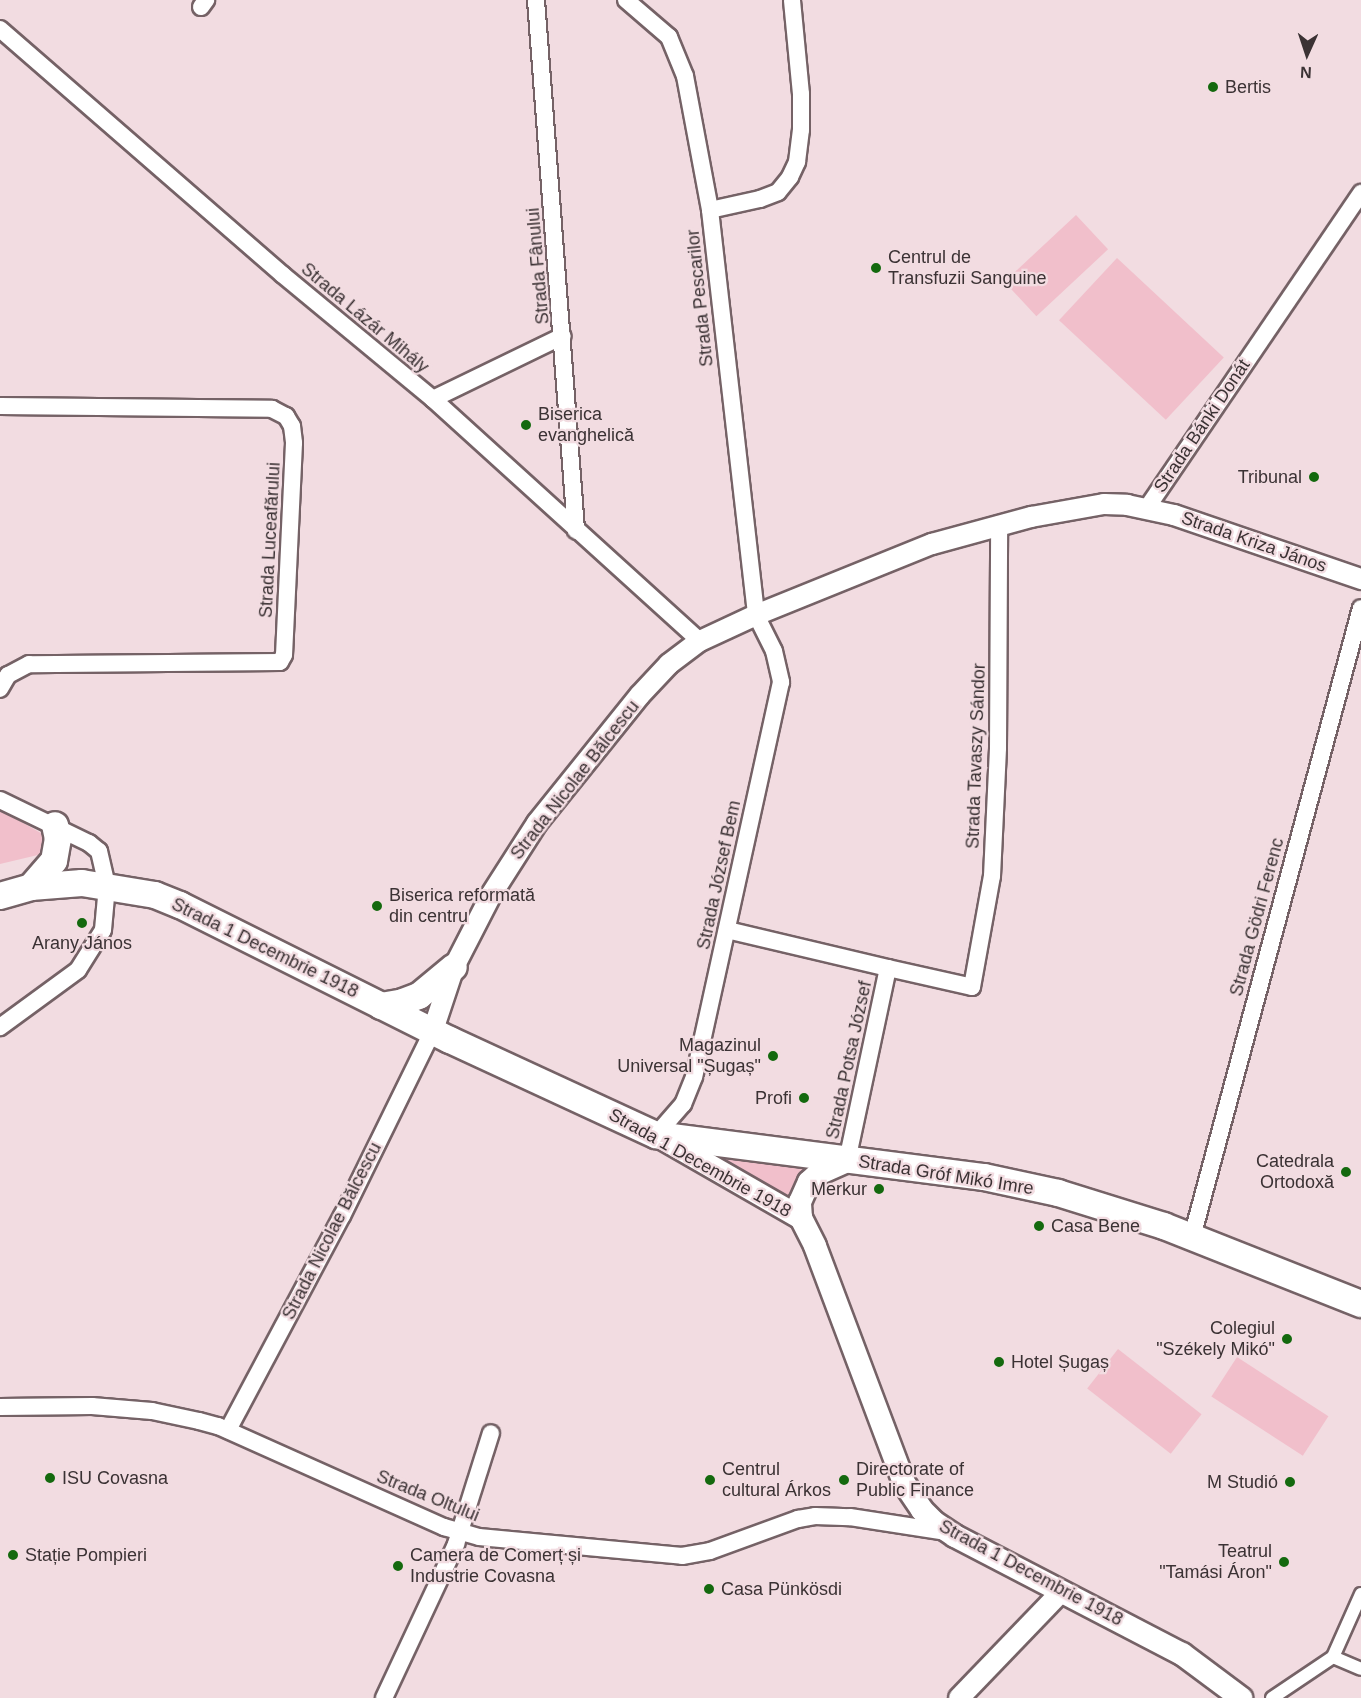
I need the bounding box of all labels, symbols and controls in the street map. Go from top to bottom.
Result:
north arrow [1277,24,1337,84]
text: N [1300,64,1312,81]
place label: Bertis [1225,76,1271,98]
marker: Bertis [1206,80,1220,94]
street label: Strada Fânului [522,207,554,325]
street label: Strada Pescarilor [682,228,718,368]
place label: Centrul de Transfuzii Sanguine [888,247,1046,290]
street label: Strada Lázár Mihály [297,258,433,378]
marker: Centrul de Transfuzii Sanguine [869,261,883,275]
street label: Strada Bánki Donát [1149,355,1255,497]
place label: Biserica evanghelică [538,404,634,446]
marker: Biserica evanghelică [519,418,533,432]
street label: Strada Luceafărului [255,461,285,619]
place label: Tribunal [1238,466,1302,488]
marker: Tribunal [1307,470,1321,484]
street label: Strada Kriza János [1179,507,1329,577]
street label: Strada Tavaszy Sándor [962,663,990,849]
street label: Strada Nicolae Bălcescu [506,696,644,864]
street label: Strada József Bem [693,798,745,952]
street label: Strada Gödri Ferenc [1225,835,1289,999]
place label: Biserica reformată din centru [389,885,535,928]
street label: Strada 1 Decembrie 1918 [168,893,362,1003]
marker: Biserica reformată din centru [370,899,384,913]
marker: Arany János [75,916,89,930]
place label: Arany János [32,932,132,954]
street label: Strada Potsa József [822,979,876,1141]
place label: Magazinul Universal "Șugaș" [617,1035,761,1078]
marker: Magazinul Universal "Șugaș" [766,1049,780,1063]
place label: Profi [755,1087,792,1109]
marker: Profi [797,1091,811,1105]
street label: Strada 1 Decembrie 1918 [605,1104,795,1222]
street label: Strada Nicolae Bălcescu [278,1139,386,1323]
street label: Strada Gróf Mikó Imre [857,1150,1035,1200]
place label: Catedrala Ortodoxă [1256,1151,1334,1194]
marker: Catedrala Ortodoxă [1339,1165,1353,1179]
place label: Merkur [811,1178,867,1200]
marker: Merkur [872,1182,886,1196]
place label: Casa Bene [1051,1215,1140,1237]
marker: Casa Bene [1032,1219,1046,1233]
place label: Colegiul "Székely Mikó" [1156,1318,1275,1360]
marker: Colegiul "Székely Mikó" [1280,1332,1294,1346]
place label: Hotel Șugaș [1011,1351,1109,1373]
marker: Hotel Șugaș [992,1355,1006,1369]
place label: Centrul cultural Árkos [722,1459,831,1502]
place label: Directorate of Public Finance [856,1459,974,1502]
street label: Strada Oltului [373,1466,483,1526]
place label: ISU Covasna [62,1467,168,1489]
marker: ISU Covasna [43,1471,57,1485]
place label: M Studió [1207,1471,1278,1493]
marker: Centrul cultural Árkos [703,1473,717,1487]
marker: Directorate of Public Finance [837,1473,851,1487]
marker: M Studió [1283,1475,1297,1489]
street label: Strada 1 Decembrie 1918 [935,1515,1127,1631]
place label: Teatrul "Tamási Áron" [1159,1541,1272,1584]
place label: Stație Pompieri [25,1544,147,1566]
place label: Camera de Comerț și Industrie Covasna [410,1545,581,1588]
marker: Stație Pompieri [6,1548,20,1562]
marker: Teatrul "Tamási Áron" [1277,1555,1291,1569]
marker: Camera de Comerț și Industrie Covasna [391,1559,405,1573]
place label: Casa Pünkösdi [721,1578,842,1600]
marker: Casa Pünkösdi [702,1582,716,1596]

